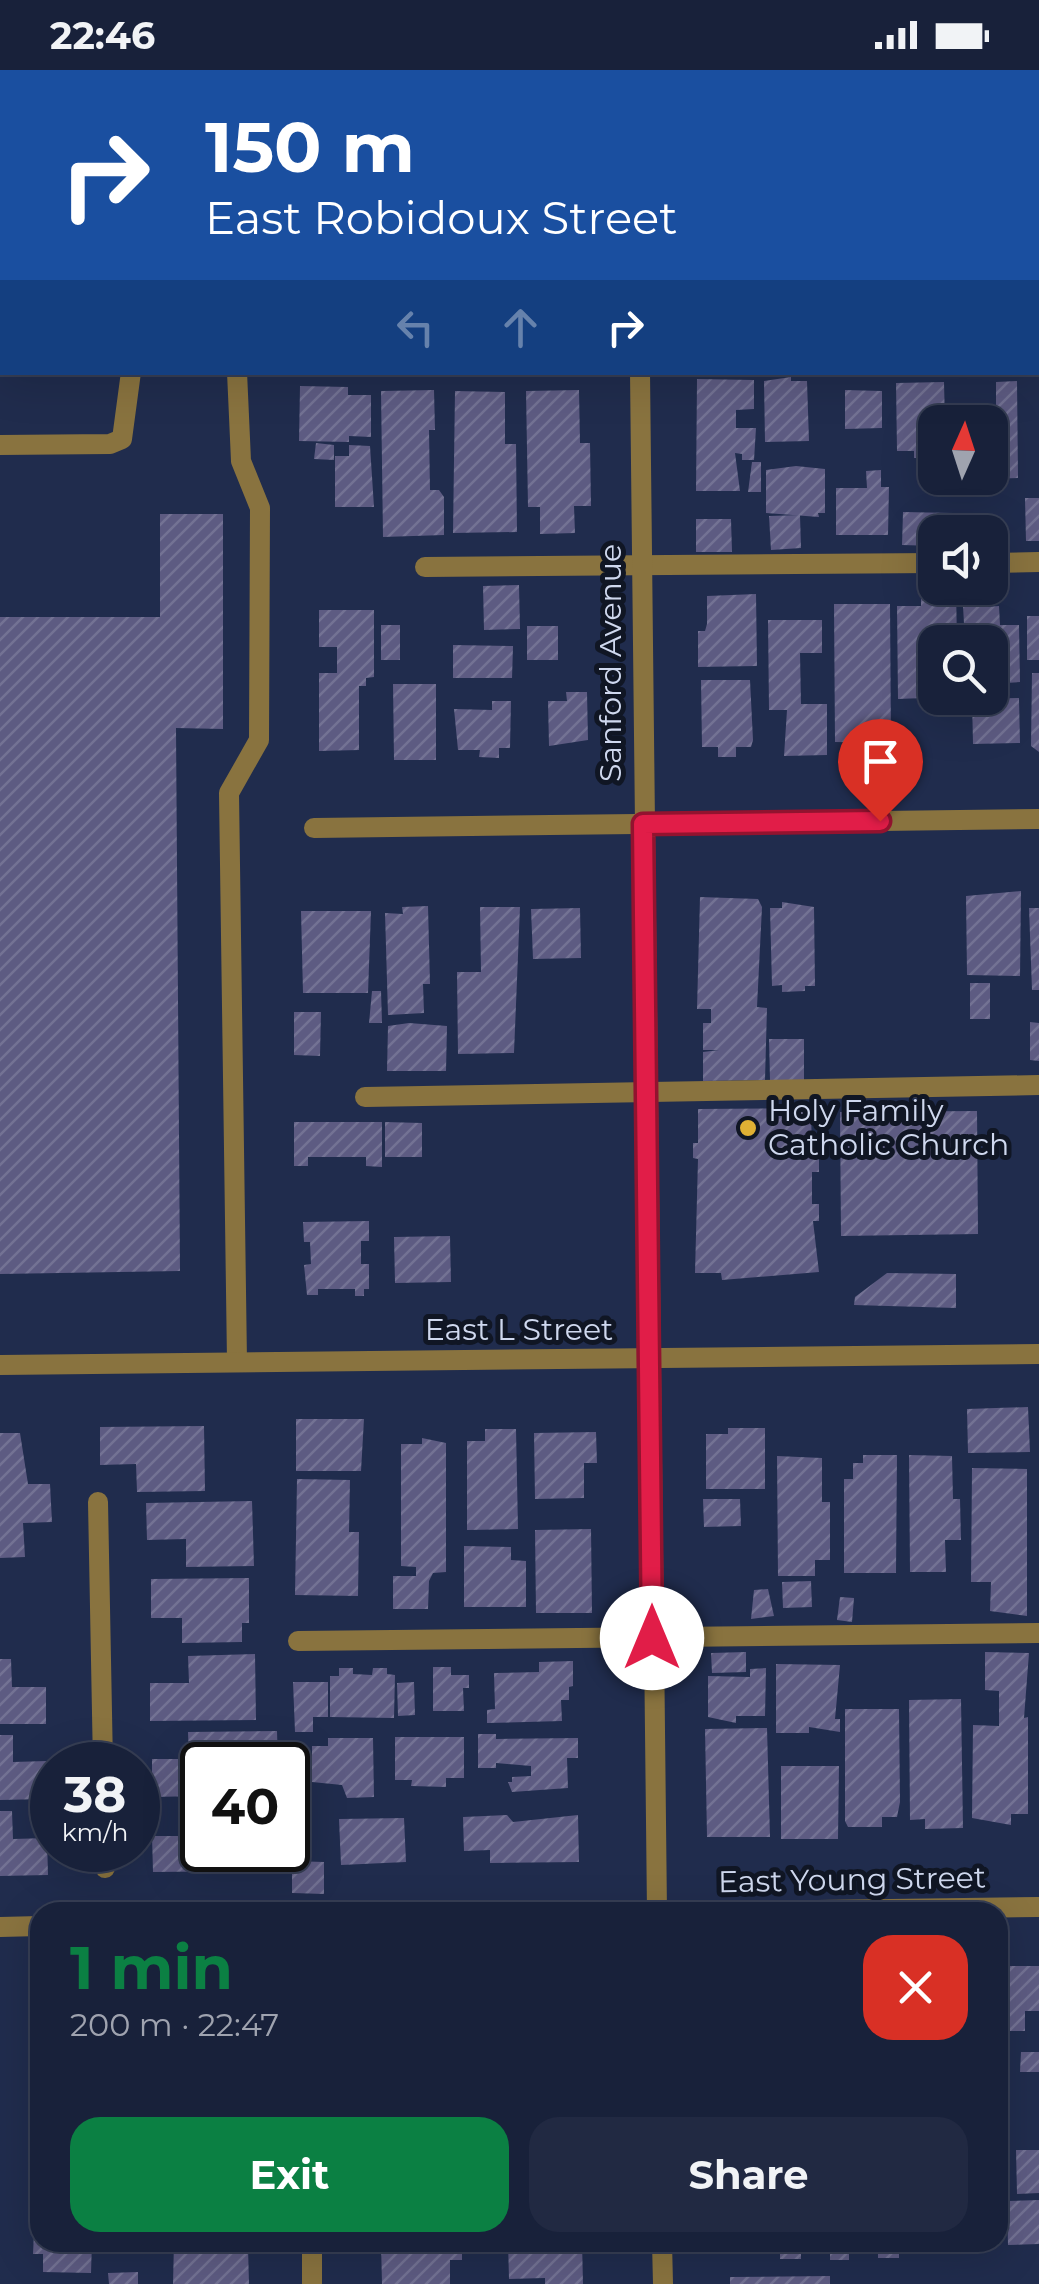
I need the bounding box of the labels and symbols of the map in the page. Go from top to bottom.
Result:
north arrow [918,405,1008,495]
street label: Sanford Avenue [592,544,629,782]
pin [838,719,923,822]
place label: Holy Family Catholic Church [768,1092,1009,1163]
marker: Holy Family Catholic Church [737,1117,759,1139]
street label: East L Street [425,1311,613,1348]
position arrow [600,1586,704,1690]
speed limit sign: 40 [180,1742,310,1872]
street label: East Young Street [718,1859,986,1900]

